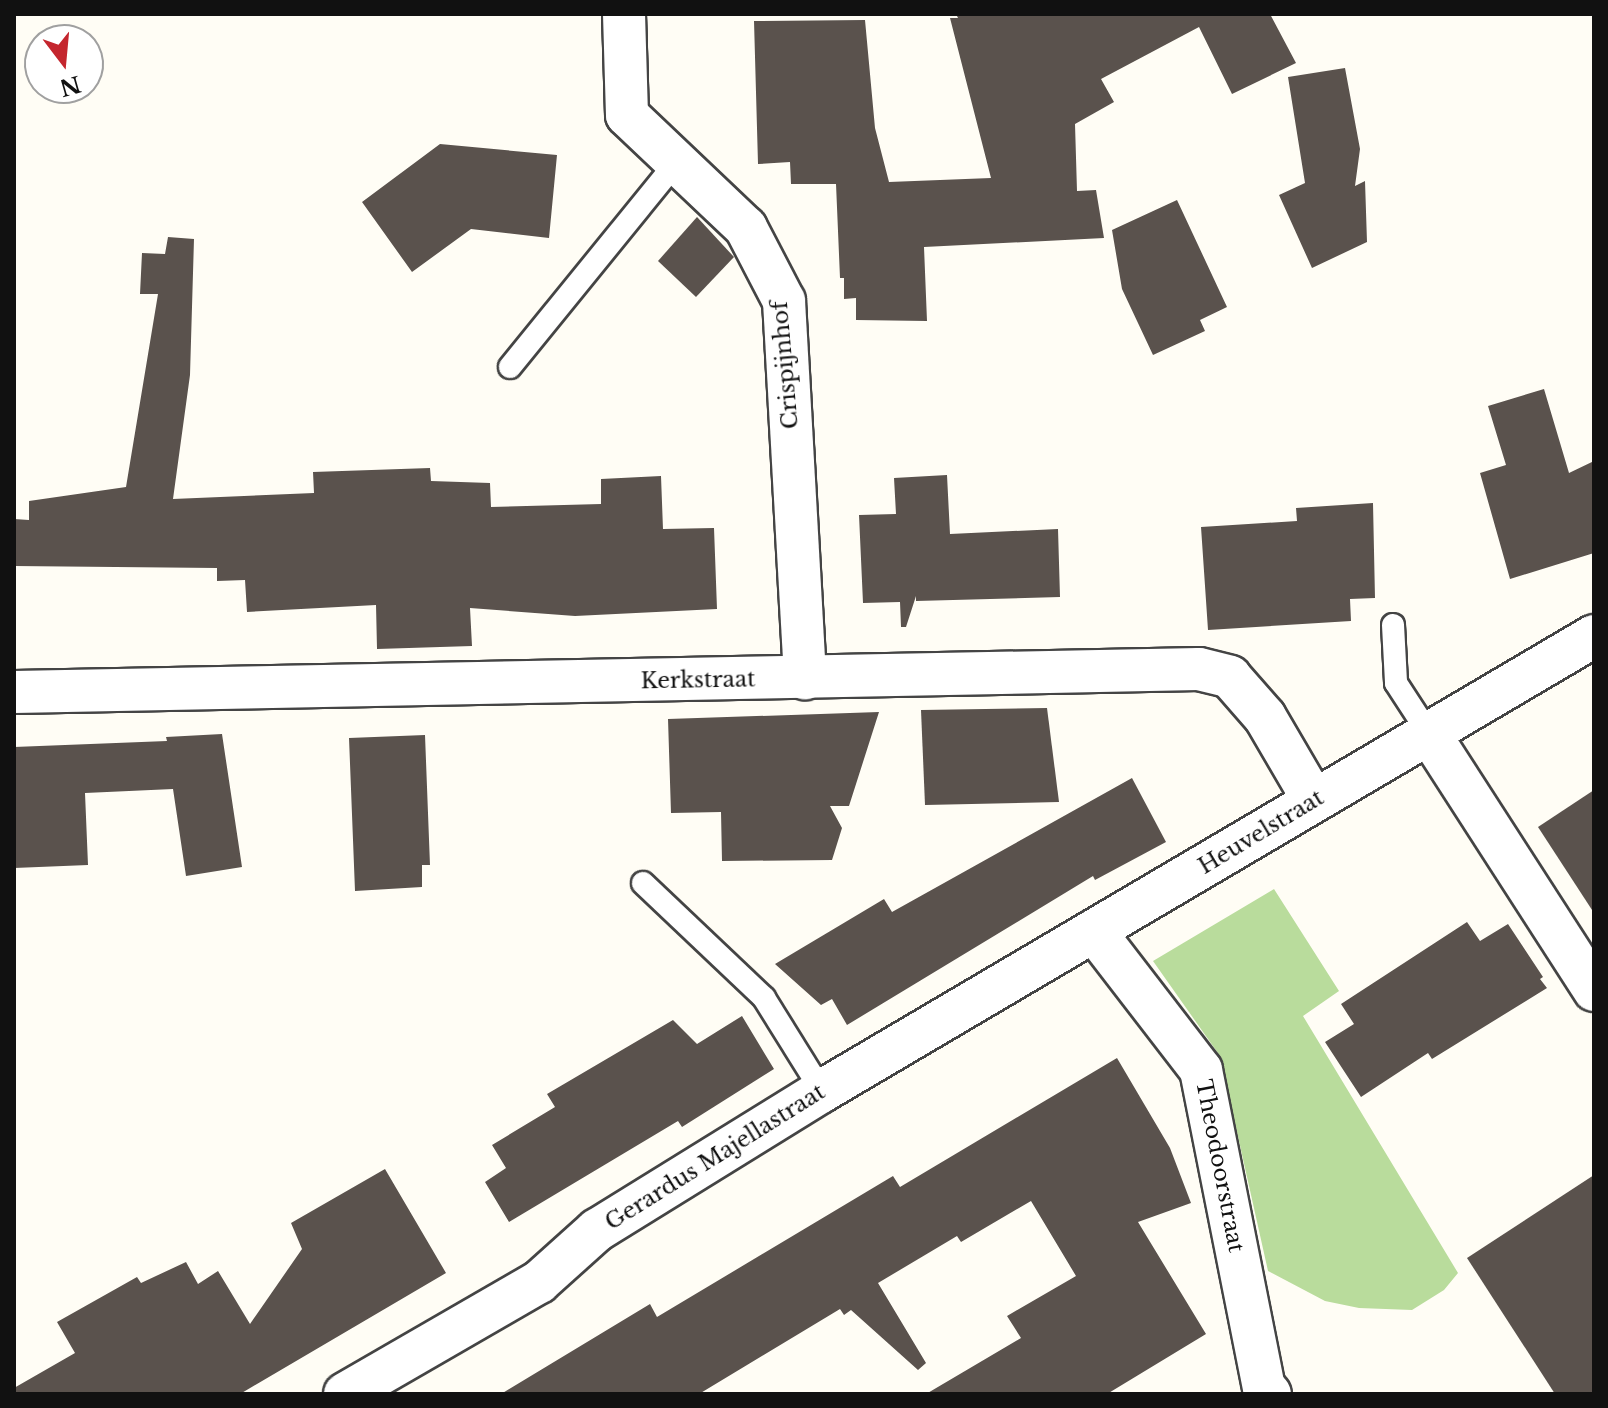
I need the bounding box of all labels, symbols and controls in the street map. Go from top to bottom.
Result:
north arrow [24,24,104,104]
text: N [57,70,84,101]
street label: Crispijnhof [766,300,804,430]
street label: Kerkstraat [640,666,756,694]
street label: Heuvelstraat [1194,784,1328,880]
street label: Theodoorstraat [1190,1077,1250,1255]
street label: Gerardus Majellastraat [600,1078,830,1236]

